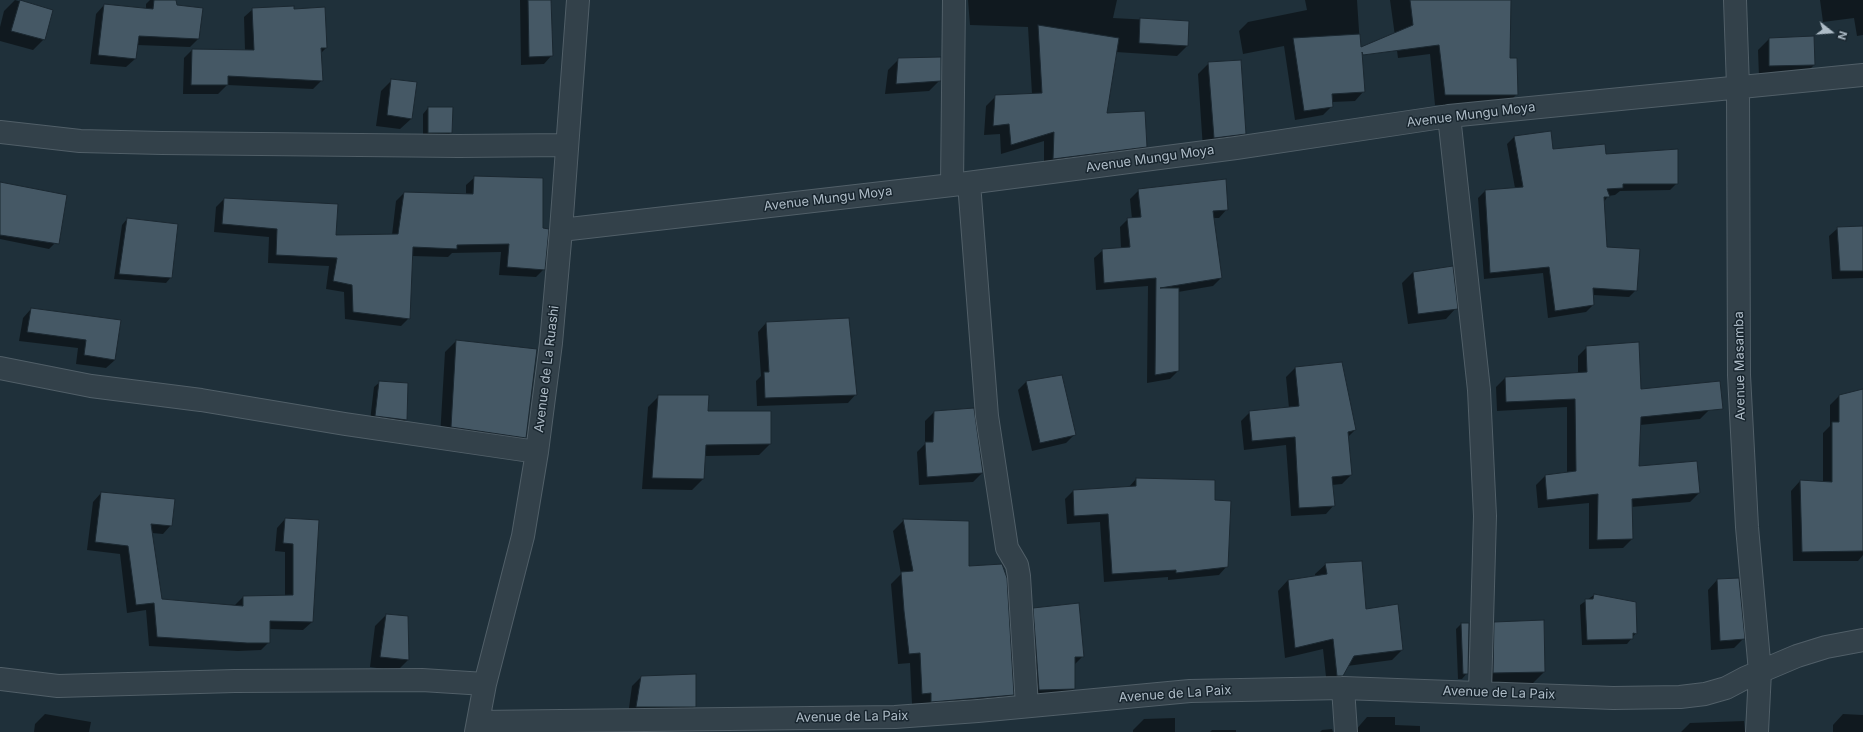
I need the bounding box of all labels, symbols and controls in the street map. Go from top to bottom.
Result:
north arrow [1811,12,1851,52]
text: N [1835,29,1850,42]
street label: Avenue Mungu Moya [1406,99,1536,131]
street label: Avenue Mungu Moya [1085,142,1215,176]
street label: Avenue Mungu Moya [763,183,893,215]
street label: Avenue de La Ruashi [531,305,563,433]
street label: Avenue Masamba [1731,311,1749,421]
street label: Avenue de La Paix [1118,682,1232,706]
street label: Avenue de La Paix [1442,683,1556,703]
street label: Avenue de La Paix [796,708,908,726]

